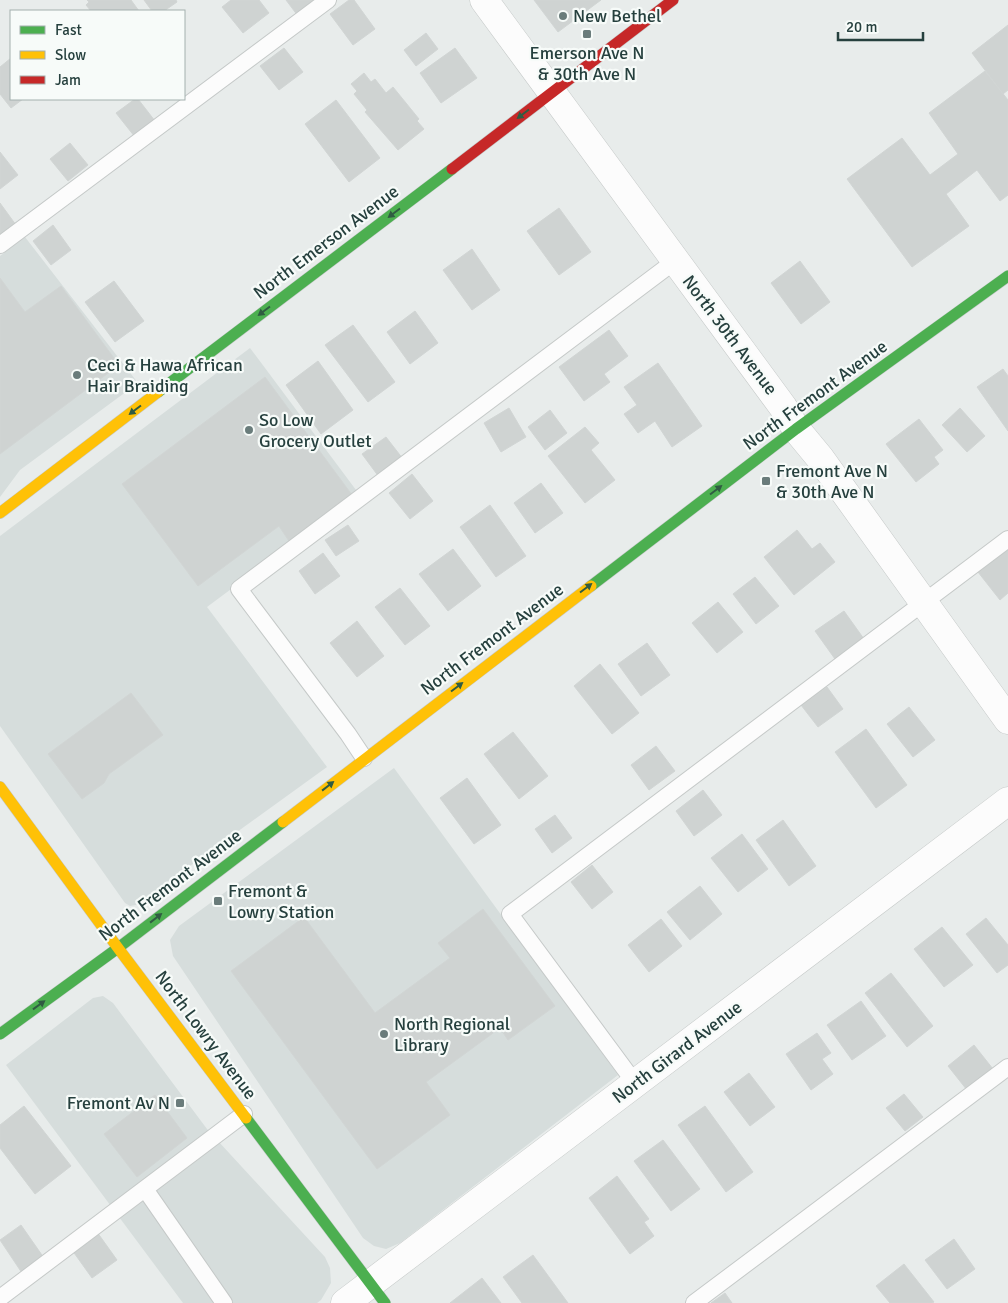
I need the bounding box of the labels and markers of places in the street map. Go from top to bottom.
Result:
place label: New Bethel [573,5,661,27]
marker: New Bethel [557,10,569,22]
marker: Emerson Ave N & 30th Ave N [581,28,593,40]
place label: Emerson Ave N & 30th Ave N [529,42,645,85]
place label: Ceci & Hawa African Hair Braiding [87,354,243,397]
marker: Ceci & Hawa African Hair Braiding [71,369,83,381]
place label: So Low Grocery Outlet [259,409,371,452]
marker: So Low Grocery Outlet [243,424,255,436]
place label: Fremont Ave N & 30th Ave N [776,460,888,503]
marker: Fremont Ave N & 30th Ave N [760,475,772,487]
place label: Fremont & Lowry Station [228,880,334,923]
marker: Fremont & Lowry Station [212,895,224,907]
place label: North Regional Library [394,1013,510,1056]
marker: North Regional Library [378,1028,390,1040]
place label: Fremont Av N [67,1092,170,1114]
marker: Fremont Av N [174,1097,186,1109]

